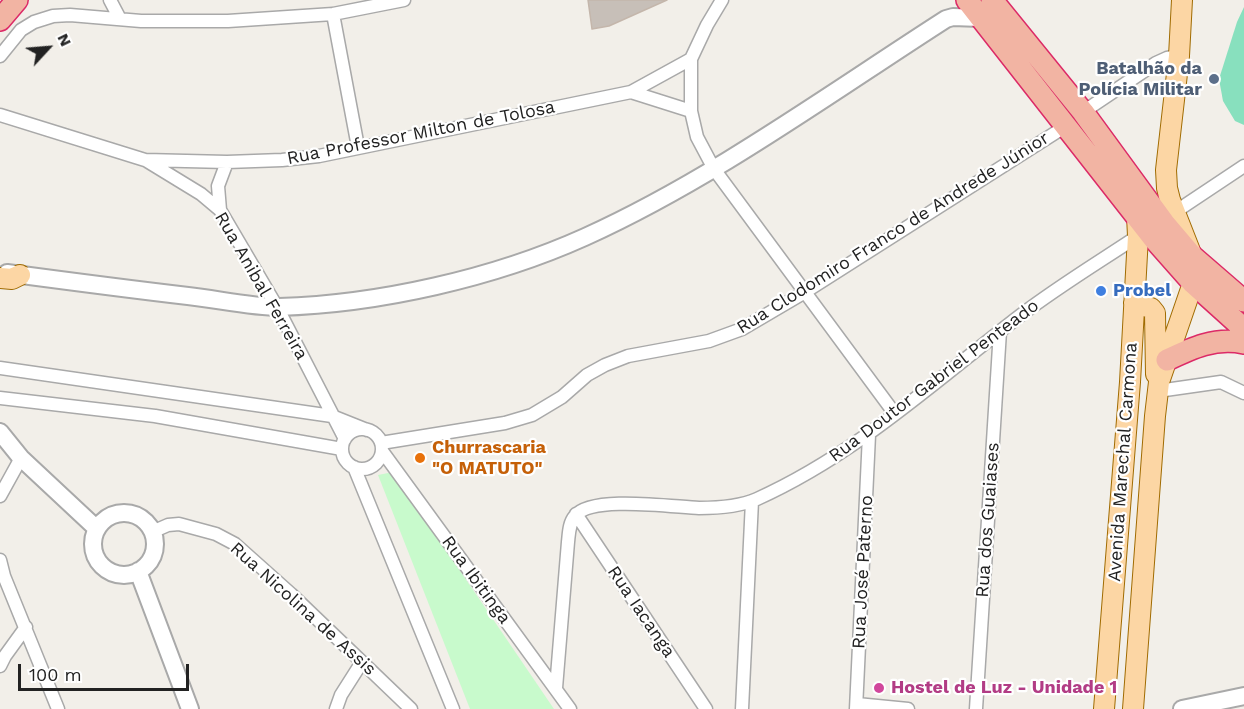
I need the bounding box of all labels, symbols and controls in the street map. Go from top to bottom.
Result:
north arrow [18,18,78,78]
text: N [53,30,76,49]
place label: Batalhão da Polícia Militar [1078,58,1202,100]
marker: Batalhão da Polícia Militar [1207,72,1221,86]
street label: Rua Professor Milton de Tolosa [285,96,557,170]
street label: Rua Clodomiro Franco de Andrede Júnior [733,127,1053,339]
street label: Rua Anibal Ferreira [210,208,312,364]
place label: Probel [1113,280,1171,302]
marker: Probel [1094,284,1108,298]
street label: Rua Doutor Gabriel Penteado [825,295,1043,467]
street label: Avenida Marechal Carmona [1104,342,1142,582]
place label: Churrascaria "O MATUTO" [432,437,546,480]
street label: Rua dos Guaiases [972,442,1004,598]
marker: Churrascaria "O MATUTO" [413,451,427,465]
street label: Rua José Paterno [848,495,878,649]
street label: Rua Ibitinga [437,532,515,628]
street label: Rua Nicolina de Assis [226,538,380,680]
street label: Rua Iacanga [602,562,680,662]
scale bar [21,652,192,690]
text: 100 m [29,664,82,685]
place label: Hostel de Luz - Unidade 1 [891,677,1117,699]
marker: Hostel de Luz - Unidade 1 [872,681,886,695]

